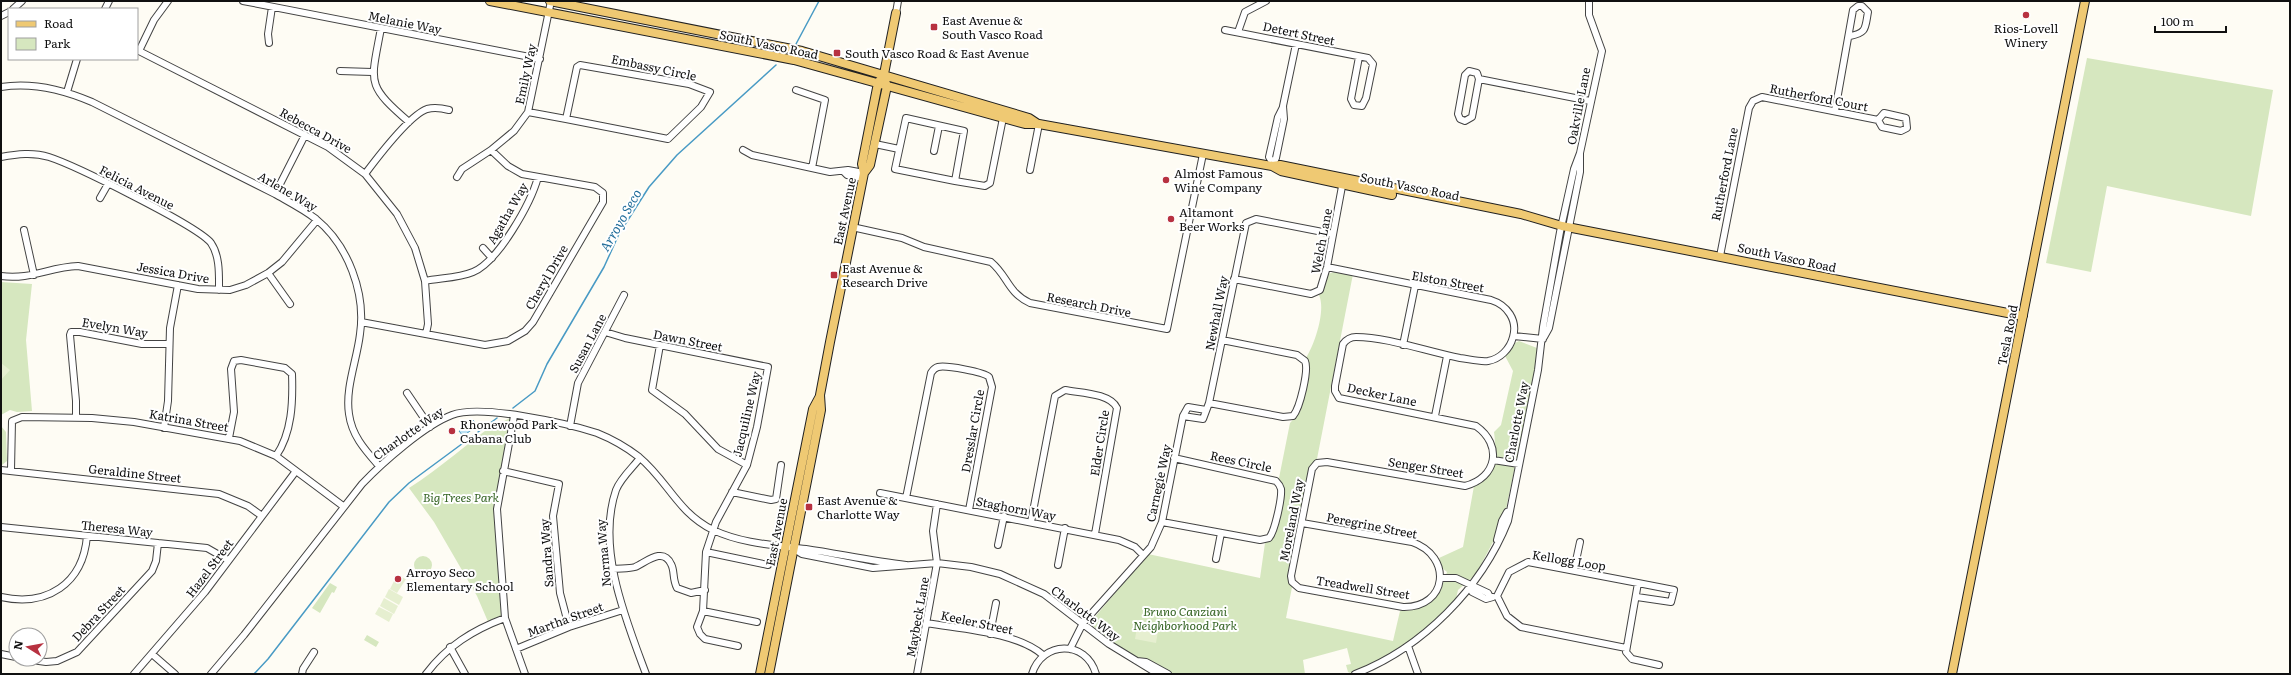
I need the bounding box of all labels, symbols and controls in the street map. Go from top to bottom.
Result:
street label: Melanie Way [367,6,443,38]
legend [8,8,138,60]
scale bar [2155,8,2226,34]
marker: Rios-Lovell Winery [2021,10,2031,20]
place label: East Avenue & South Vasco Road [942,11,1044,43]
text: 100 m [2161,12,2194,30]
text: Road [44,14,74,32]
street label: Detert Street [1261,17,1337,49]
place label: Rios-Lovell Winery [1994,19,2058,51]
marker: East Avenue & South Vasco Road [929,22,939,32]
street label: South Vasco Road [718,25,821,63]
text: Park [44,34,71,52]
street label: Emily Way [510,42,540,106]
place label: South Vasco Road & East Avenue [845,44,1029,62]
marker: South Vasco Road & East Avenue [832,48,842,58]
street label: Embassy Circle [610,49,698,85]
street label: Oakville Lane [1562,66,1594,146]
street label: Rutherford Court [1768,79,1870,115]
street label: Rebecca Drive [277,103,355,157]
street label: Rutherford Lane [1706,126,1742,222]
street label: Felicia Avenue [96,160,178,214]
place label: Almost Famous Wine Company [1174,164,1263,196]
street label: Arlene Way [255,167,321,215]
street label: South Vasco Road [1359,168,1462,205]
marker: Almost Famous Wine Company [1161,175,1171,185]
street label: East Avenue [828,176,860,246]
street label: Agatha Way [482,179,532,247]
water label: Arroyo Seco [594,185,646,255]
place label: Altamont Beer Works [1179,203,1245,235]
street label: Welch Lane [1306,207,1336,275]
marker: Altamont Beer Works [1166,214,1176,224]
street label: South Vasco Road [1736,238,1839,276]
street label: Cheryl Drive [520,241,572,313]
street label: Jessica Drive [135,257,211,287]
place label: East Avenue & Research Drive [842,259,928,291]
street label: Elston Street [1410,266,1486,296]
marker: East Avenue & Research Drive [829,270,839,280]
street label: Newhall Way [1200,274,1232,352]
street label: Research Drive [1045,287,1133,321]
street label: Tesla Road [1992,302,2022,367]
street label: Susan Lane [564,310,610,376]
street label: Evelyn Way [81,312,149,342]
street label: Dawn Street [652,324,724,356]
street label: Jacquiline Way [727,369,765,459]
street label: Decker Lane [1346,378,1418,410]
street label: Charlotte Way [1499,380,1533,464]
street label: Dresslar Circle [956,388,988,474]
street label: Charlotte Way [369,402,447,464]
street label: Katrina Street [148,404,230,436]
street label: Elder Circle [1085,409,1113,477]
place label: Rhonewood Park Cabana Club [460,415,558,447]
marker: Rhonewood Park Cabana Club [447,426,457,436]
street label: Carnegie Way [1141,442,1175,524]
street label: Rees Circle [1209,446,1273,476]
street label: Senger Street [1387,452,1465,482]
street label: Geraldine Street [88,459,183,487]
street label: Moreland Way [1274,477,1308,563]
park label: Big Trees Park [423,488,500,506]
place label: East Avenue & Charlotte Way [817,491,900,523]
street label: Staghorn Way [974,491,1058,525]
street label: East Avenue [761,497,791,567]
marker: East Avenue & Charlotte Way [804,502,814,512]
street label: Peregrine Street [1325,507,1419,543]
street label: Theresa Way [80,515,154,541]
street label: Sandra Way [535,518,557,588]
street label: Norma Way [591,518,615,588]
street label: Hazel Street [181,535,237,601]
street label: Kellogg Loop [1531,545,1607,575]
place label: Arroyo Seco Elementary School [406,563,514,595]
street label: Treadwell Street [1315,571,1411,603]
marker: Arroyo Seco Elementary School [393,574,403,584]
street label: Maybeck Lane [901,575,933,659]
street label: Debra Street [67,581,129,645]
street label: Charlotte Way [1048,581,1124,645]
street label: Martha Street [524,597,606,641]
park label: Bruno Canziani Neighborhood Park [1133,602,1237,634]
street label: Keeler Street [939,606,1015,638]
north arrow [8,627,48,667]
text: N [8,639,26,651]

